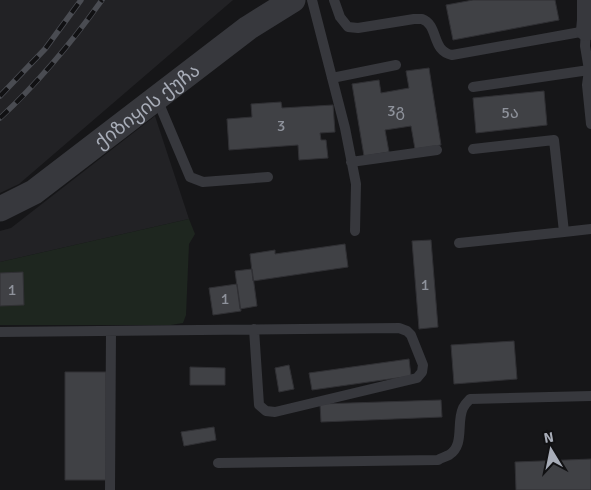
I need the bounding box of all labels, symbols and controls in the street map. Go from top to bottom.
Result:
street label: ქიზიყის ქუჩა [90,58,205,155]
house number: 3გ [387,101,405,121]
house number: 5ა [501,103,519,123]
house number: 3 [277,116,285,136]
house number: 1 [421,275,429,295]
house number: 1 [8,280,16,300]
house number: 1 [221,289,229,309]
north arrow [526,425,576,475]
text: N [543,428,555,447]

